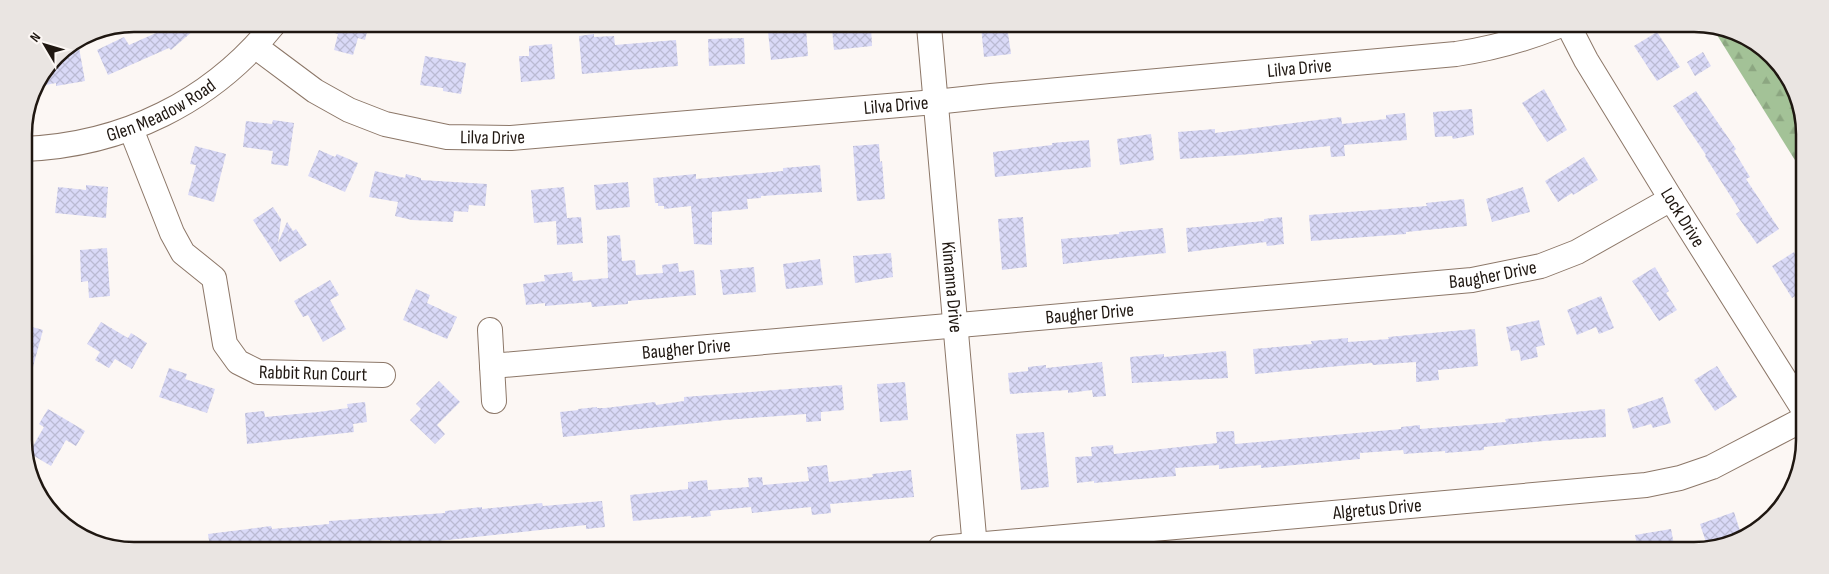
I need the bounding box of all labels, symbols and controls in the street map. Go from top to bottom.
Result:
north arrow [20,20,70,70]
text: N [26,29,44,45]
street label: Lilva Drive [1266,54,1333,83]
street label: Glen Meadow Road [104,74,220,147]
street label: Lilva Drive [863,91,929,120]
street label: Lilva Drive [460,125,526,150]
street label: Lock Drive [1655,184,1710,252]
street label: Kimanna Drive [937,240,967,334]
street label: Baugher Drive [1448,256,1539,293]
street label: Baugher Drive [1044,298,1135,329]
street label: Baugher Drive [641,334,732,364]
street label: Rabbit Run Court [259,361,368,386]
street label: Algretus Drive [1331,494,1423,524]

